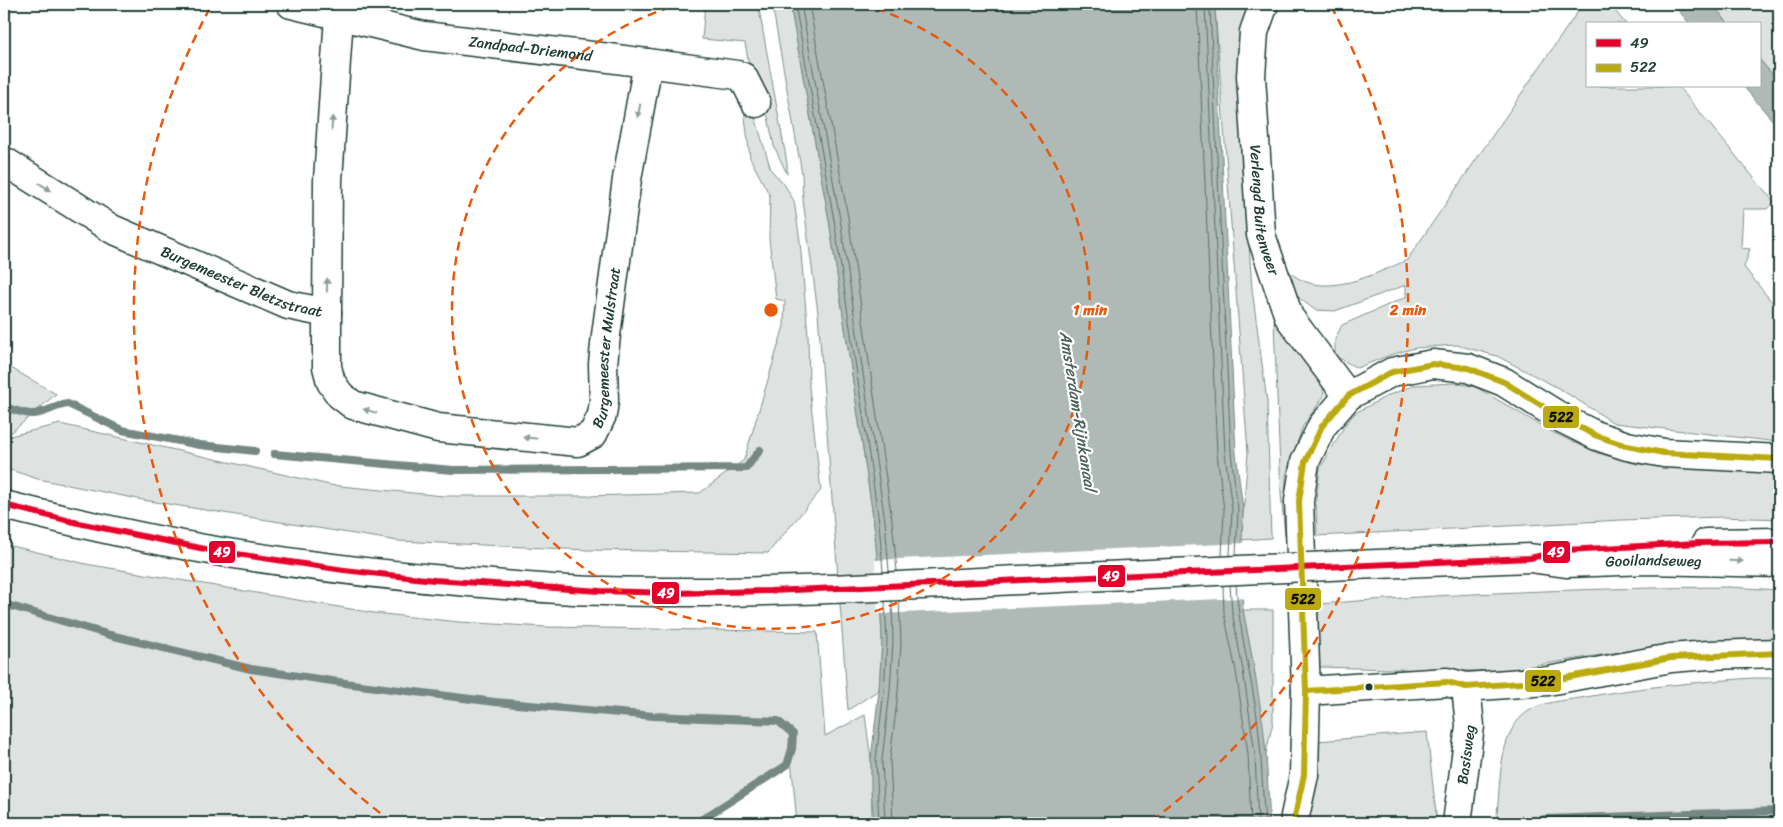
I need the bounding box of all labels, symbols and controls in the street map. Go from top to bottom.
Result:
legend [1586,22,1760,88]
street label: Zandpad-Driemond [467,28,595,69]
text: 49 [1630,30,1649,56]
text: 522 [1630,54,1657,80]
one-way arrow [635,103,643,119]
one-way arrow [328,114,336,130]
street label: Verlengd Buitenveer [1242,144,1287,280]
one-way arrow [38,183,52,192]
street label: Burgemeester Bletzstraat [156,238,325,325]
street label: Burgemeester Mulstraat [584,265,628,433]
one-way arrow [323,277,331,293]
text: 1 min [1073,297,1108,323]
text: 2 min [1389,297,1427,323]
centre of rings [762,301,780,319]
water label: Amsterdam-Rijnkanaal [1051,328,1105,496]
line badge: 522 [1542,405,1580,429]
text: 522 [1549,405,1574,430]
one-way arrow [363,406,378,414]
one-way arrow [522,434,538,442]
line badge: 49 [208,540,236,564]
text: 49 [212,540,231,565]
line badge: 49 [1542,540,1571,564]
text: 49 [1546,540,1565,565]
street label: Gooilandseweg [1605,547,1702,575]
one-way arrow [1728,557,1744,565]
line badge: 49 [1097,564,1126,588]
text: 49 [1101,564,1120,589]
line badge: 49 [651,581,680,605]
text: 49 [656,581,675,606]
line badge: 522 [1284,587,1322,611]
text: 522 [1291,587,1316,612]
line badge: 522 [1524,669,1562,693]
text: 522 [1531,669,1556,694]
unlabelled marker [1364,682,1374,692]
street label: Basisweg [1449,723,1483,786]

